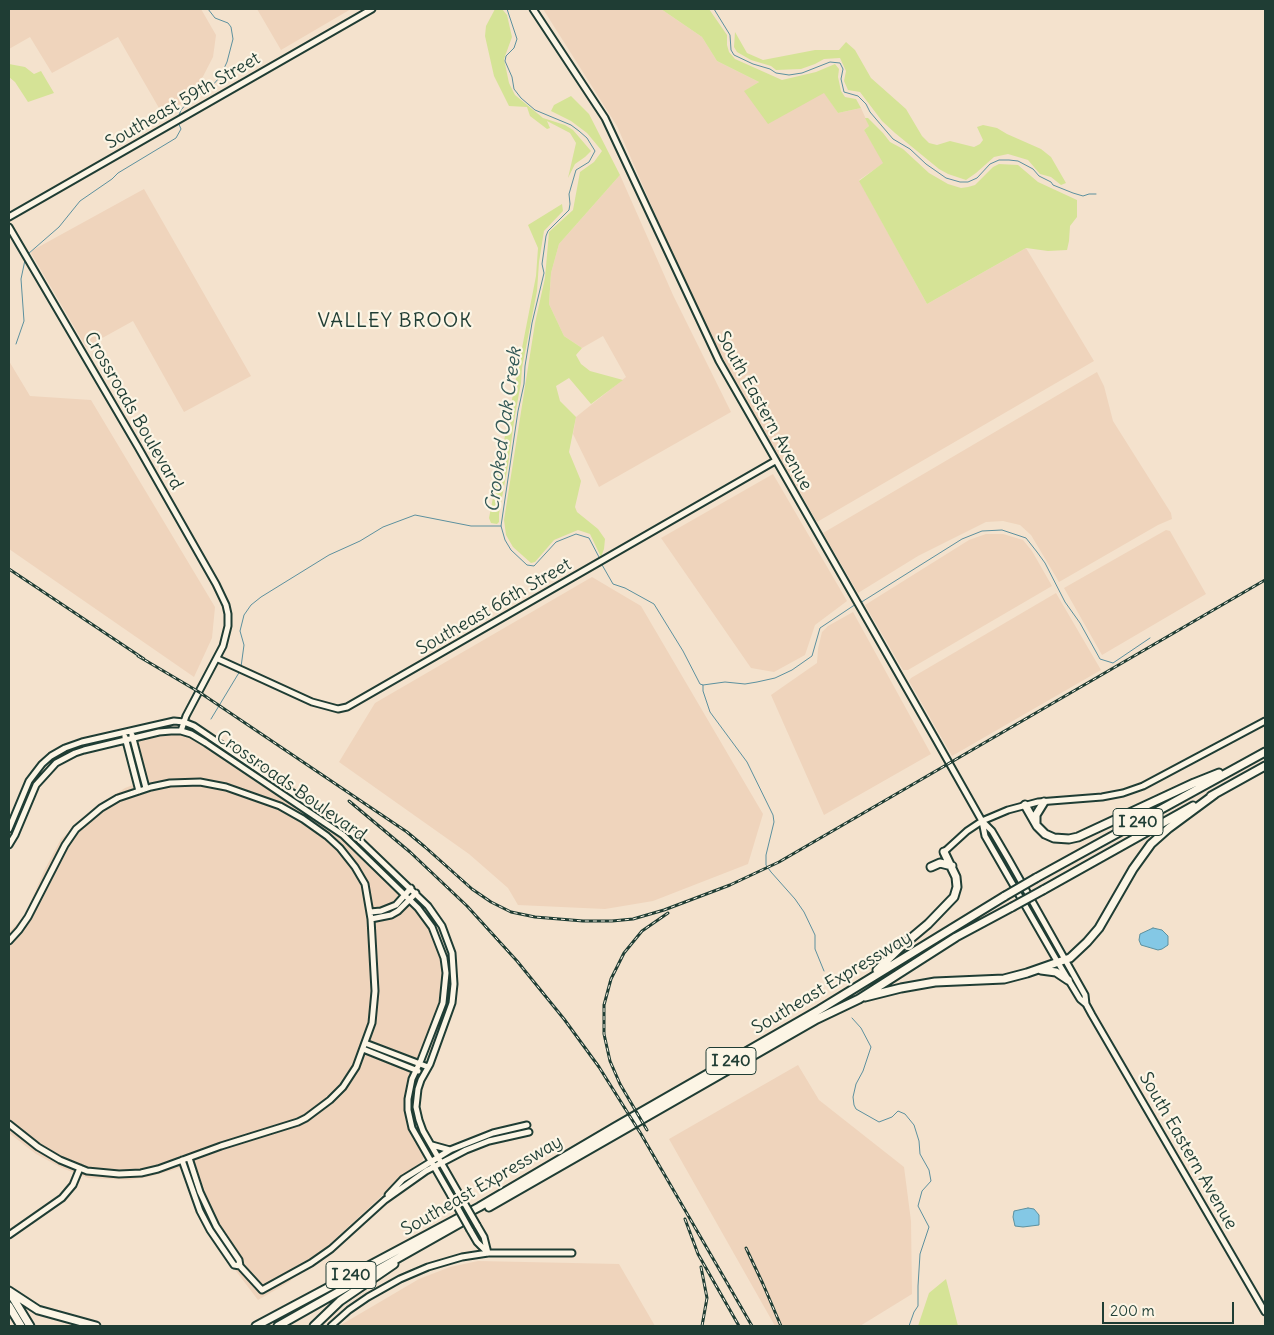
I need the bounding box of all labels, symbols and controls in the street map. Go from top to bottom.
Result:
street label: Southeast 59th Street [102,48,264,154]
district label: VALLEY BROOK [316,309,474,333]
street label: Crossroads Boulevard [79,328,187,494]
street label: South Eastern Avenue [711,328,817,494]
water label: Crooked Oak Creek [481,346,527,514]
street label: Southeast 66th Street [413,554,575,660]
street label: Crossroads Boulevard [212,726,370,846]
road number: I 240 [1113,809,1163,836]
street label: Southeast Expressway [748,927,916,1039]
road number: I 240 [706,1048,756,1074]
street label: South Eastern Avenue [1134,1068,1242,1234]
street label: Southeast Expressway [398,1131,566,1241]
road number: I 240 [326,1262,376,1288]
scale bar [1104,1292,1236,1324]
text: 200 m [1110,1301,1155,1320]

